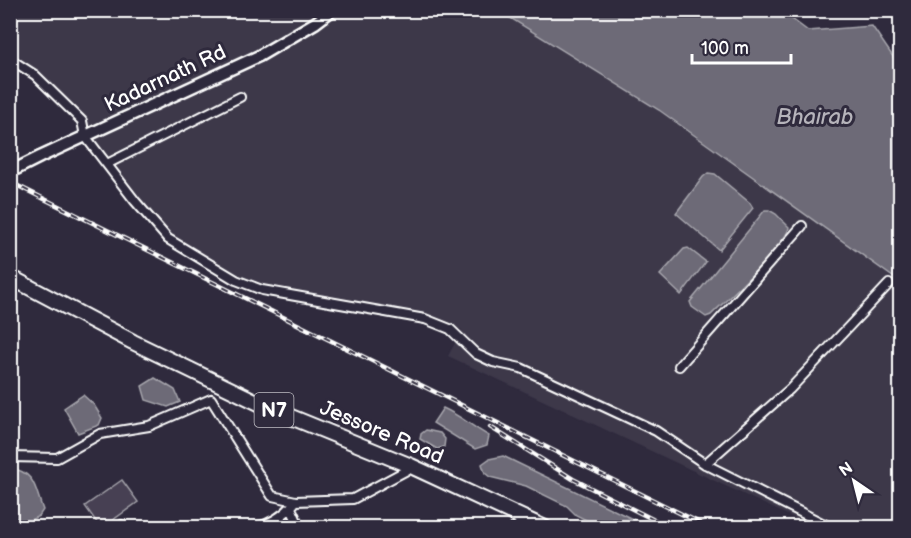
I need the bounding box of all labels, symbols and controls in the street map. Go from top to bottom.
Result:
scale bar [692,27,791,65]
text: 100 m [701,38,749,59]
street label: Kadarnath Rd [101,39,230,117]
water label: Bhairab [777,104,853,131]
road number: N7 [254,393,294,427]
street label: Jessore Road [316,395,447,470]
north arrow [824,451,884,511]
text: N [836,459,857,481]

